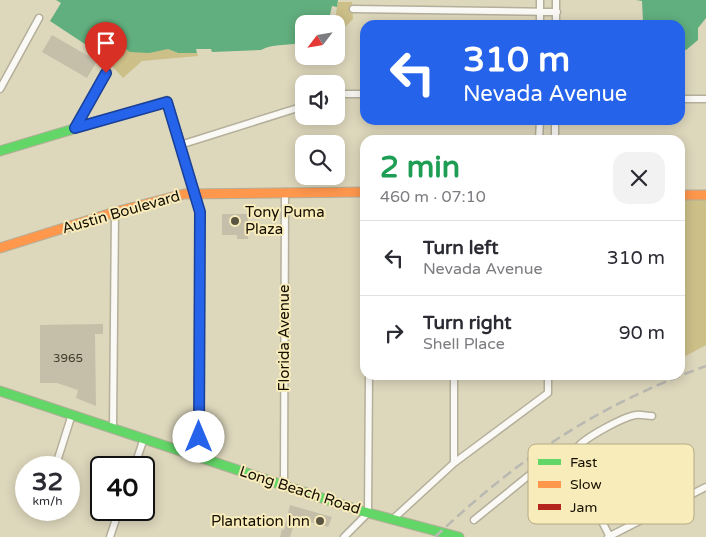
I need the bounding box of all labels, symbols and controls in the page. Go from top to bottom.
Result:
north arrow [295,15,345,65]
map controls [295,15,345,185]
pin [85,22,127,73]
icon: arrive [92,29,120,57]
text: 310 m [463,39,570,81]
icon: left [380,40,445,105]
button: sound [295,75,345,125]
text: Nevada Avenue [463,81,627,107]
button: search [295,135,345,185]
text: 2 min [380,149,460,186]
button: close [613,152,665,204]
street label: Austin Boulevard [60,187,182,237]
text: 460 m · 07:10 [380,187,486,207]
place label: Tony Puma Plaza [245,203,325,238]
marker: Tony Puma Plaza [229,215,241,227]
text: Turn left [423,237,499,259]
icon: left [380,244,408,272]
text: 310 m [607,247,665,269]
text: Nevada Avenue [423,259,543,279]
street label: Florida Avenue [275,285,293,391]
text: Turn right [423,312,511,334]
icon: right [380,319,408,347]
text: 90 m [619,322,665,344]
text: Shell Place [423,334,505,354]
house number: 3965 [53,351,83,365]
position arrow [172,410,224,462]
legend [528,444,694,524]
text: Fast [570,454,598,471]
speed limit sign: 40 [90,456,155,521]
street label: Long Beach Road [237,462,363,518]
text: 32 [32,467,63,497]
text: Slow [570,476,602,493]
text: km/h [32,494,63,508]
text: Jam [570,499,597,516]
place label: Plantation Inn [211,512,310,530]
marker: Plantation Inn [314,515,326,527]

